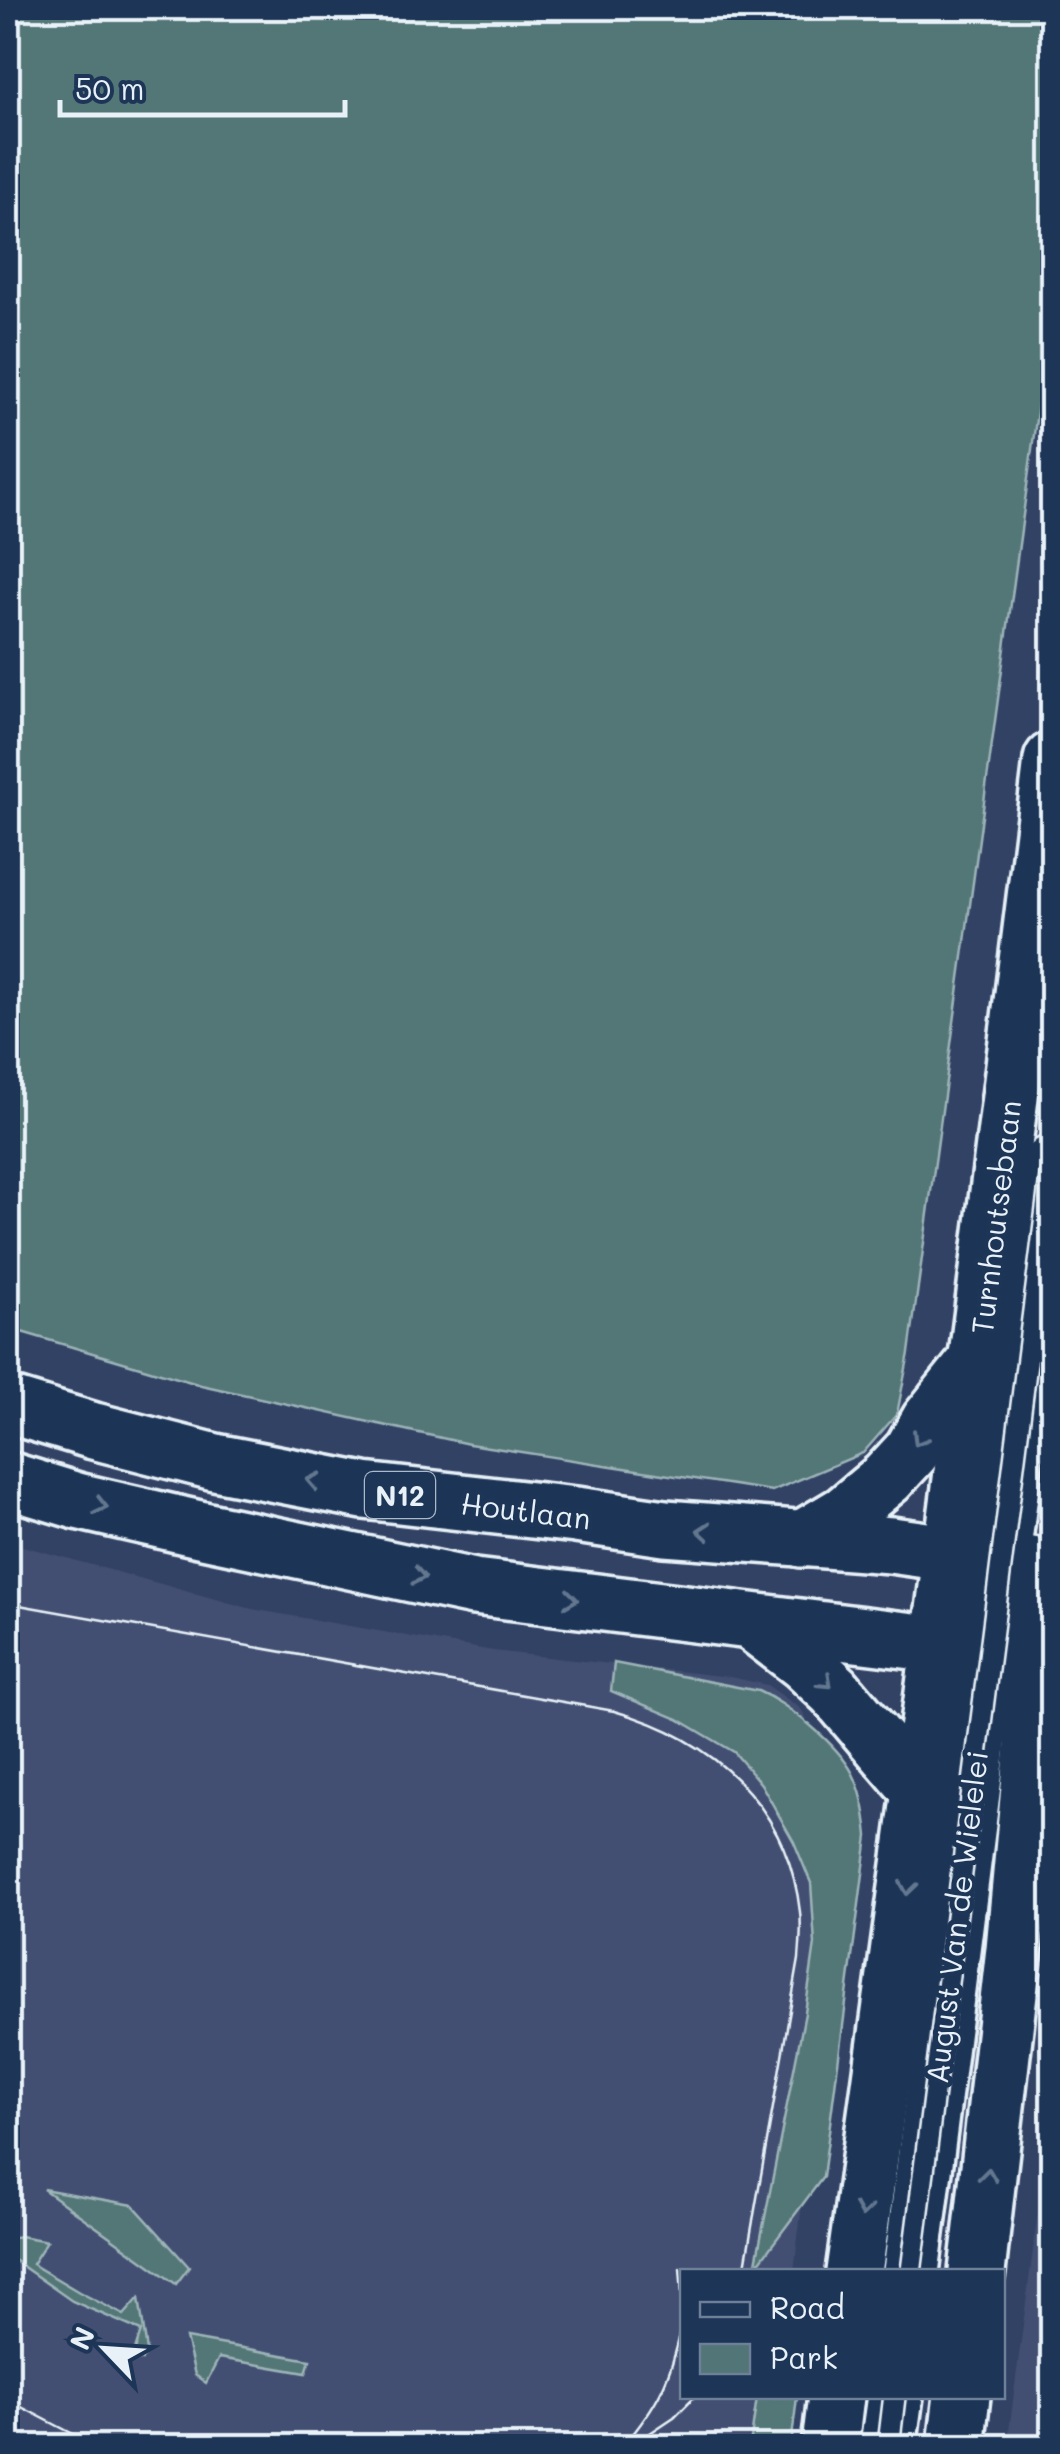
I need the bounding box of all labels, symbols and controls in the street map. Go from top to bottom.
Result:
scale bar [60,55,345,117]
text: 50 m [75,68,145,108]
street label: Turnhoutsebaan [961,1098,1029,1336]
one-way arrow [912,1428,931,1446]
one-way arrow [305,1471,321,1492]
road number: N12 [365,1472,435,1518]
street label: Houtlaan [459,1482,593,1538]
one-way arrow [92,1494,109,1515]
one-way arrow [696,1521,712,1543]
one-way arrow [410,1564,427,1585]
one-way arrow [563,1588,579,1609]
one-way arrow [814,1670,832,1688]
street label: August Van de Wielelei [916,1748,996,2086]
one-way arrow [898,1880,919,1897]
one-way arrow [977,2166,998,2182]
one-way arrow [853,2202,874,2218]
legend [680,2269,1005,2399]
text: Road [770,2287,845,2327]
north arrow [55,2299,155,2399]
text: N [61,2321,102,2355]
text: Park [770,2337,838,2377]

